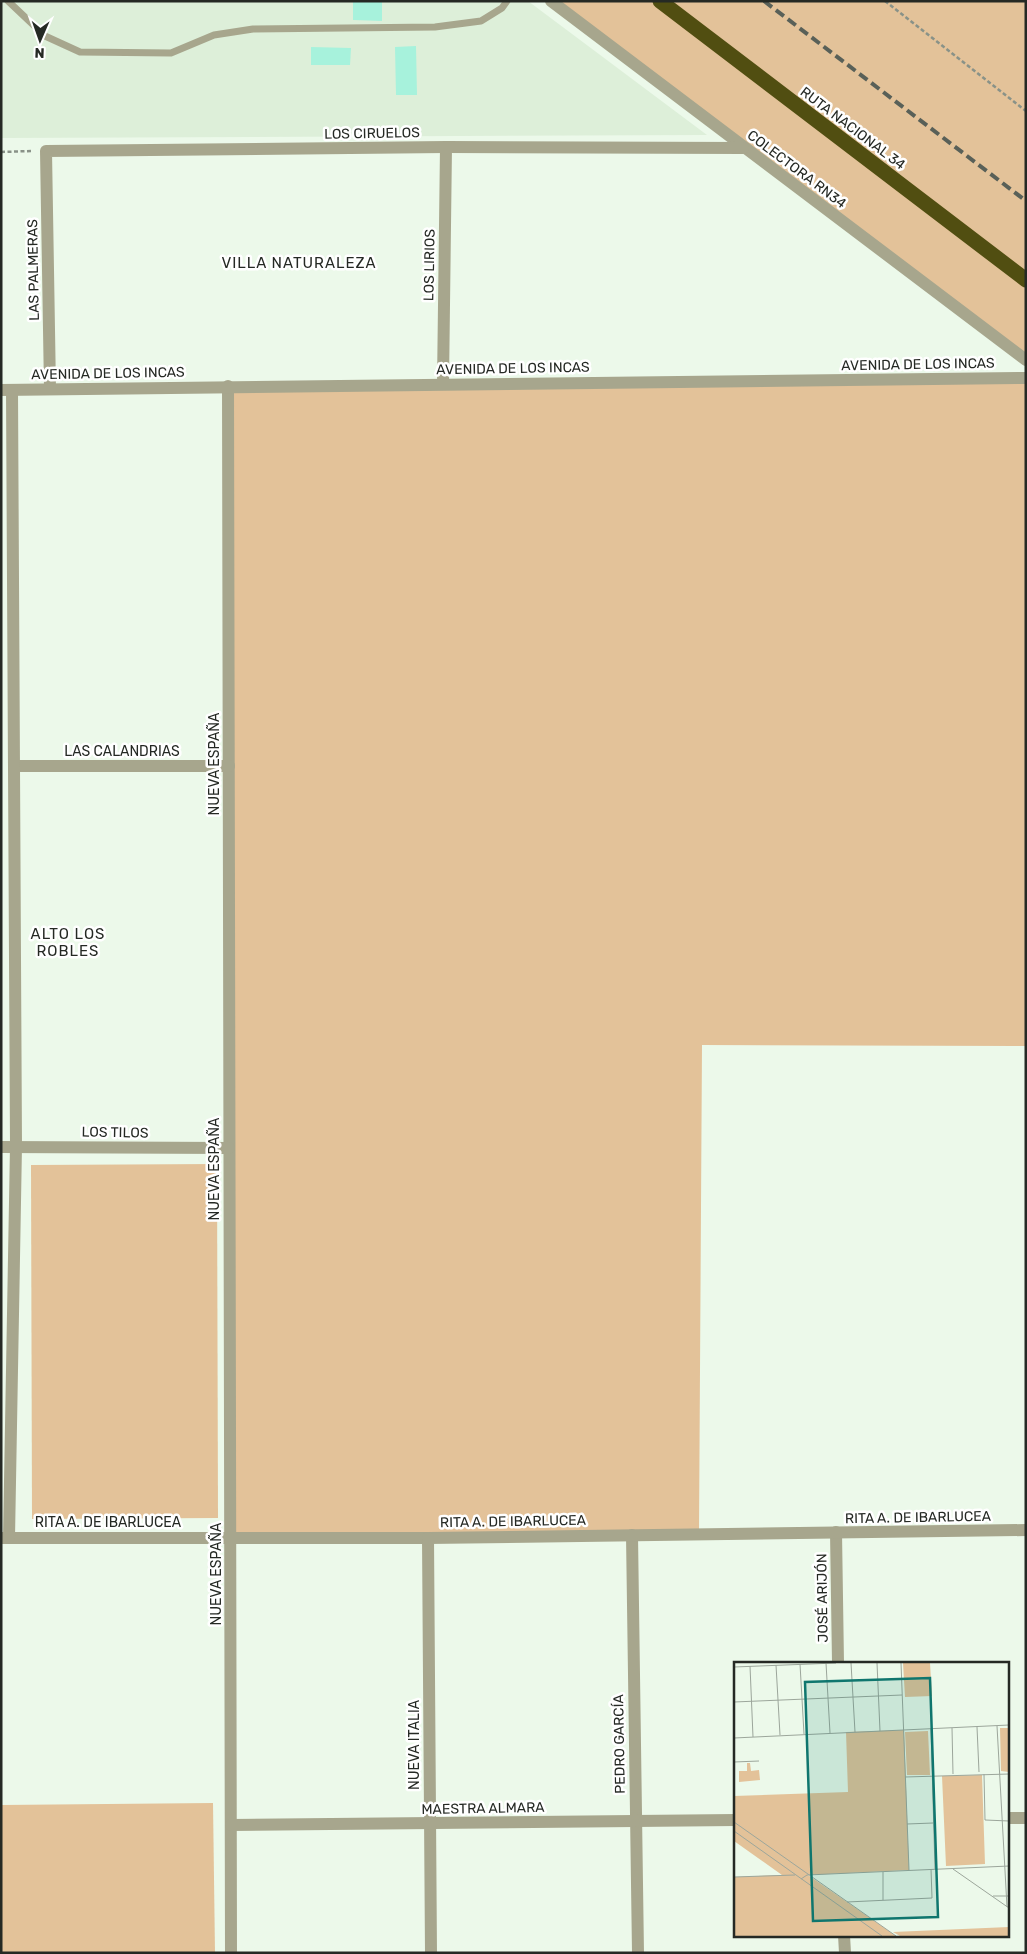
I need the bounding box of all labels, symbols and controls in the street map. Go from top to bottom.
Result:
north arrow [15,15,65,65]
text: N [34,44,45,61]
street label: RUTA NACIONAL 34 [797,83,909,174]
street label: LOS CIRUELOS [324,124,420,143]
street label: COLECTORA RN34 [744,127,850,212]
street label: LAS PALMERAS [24,219,43,321]
street label: LOS LIRIOS [420,228,439,301]
district label: VILLA NATURALEZA [221,254,377,272]
street label: AVENIDA DE LOS INCAS [841,355,995,374]
street label: AVENIDA DE LOS INCAS [436,359,590,378]
street label: AVENIDA DE LOS INCAS [31,364,185,383]
street label: NUEVA ESPAÑA [205,712,223,815]
street label: LAS CALANDRIAS [64,743,180,760]
district label: ALTO LOS ROBLES [31,925,105,960]
street label: NUEVA ESPAÑA [205,1117,223,1220]
street label: LOS TILOS [81,1123,149,1142]
street label: RITA A. DE IBARLUCEA [845,1508,992,1527]
street label: RITA A. DE IBARLUCEA [440,1512,587,1531]
street label: RITA A. DE IBARLUCEA [35,1514,182,1531]
street label: NUEVA ESPAÑA [207,1522,225,1625]
street label: JOSÉ ARIJÓN [812,1553,832,1643]
inset map [734,1662,1010,1936]
street label: PEDRO GARCÍA [609,1693,629,1794]
street label: NUEVA ITALIA [406,1699,423,1790]
street label: MAESTRA ALMARA [421,1799,545,1818]

